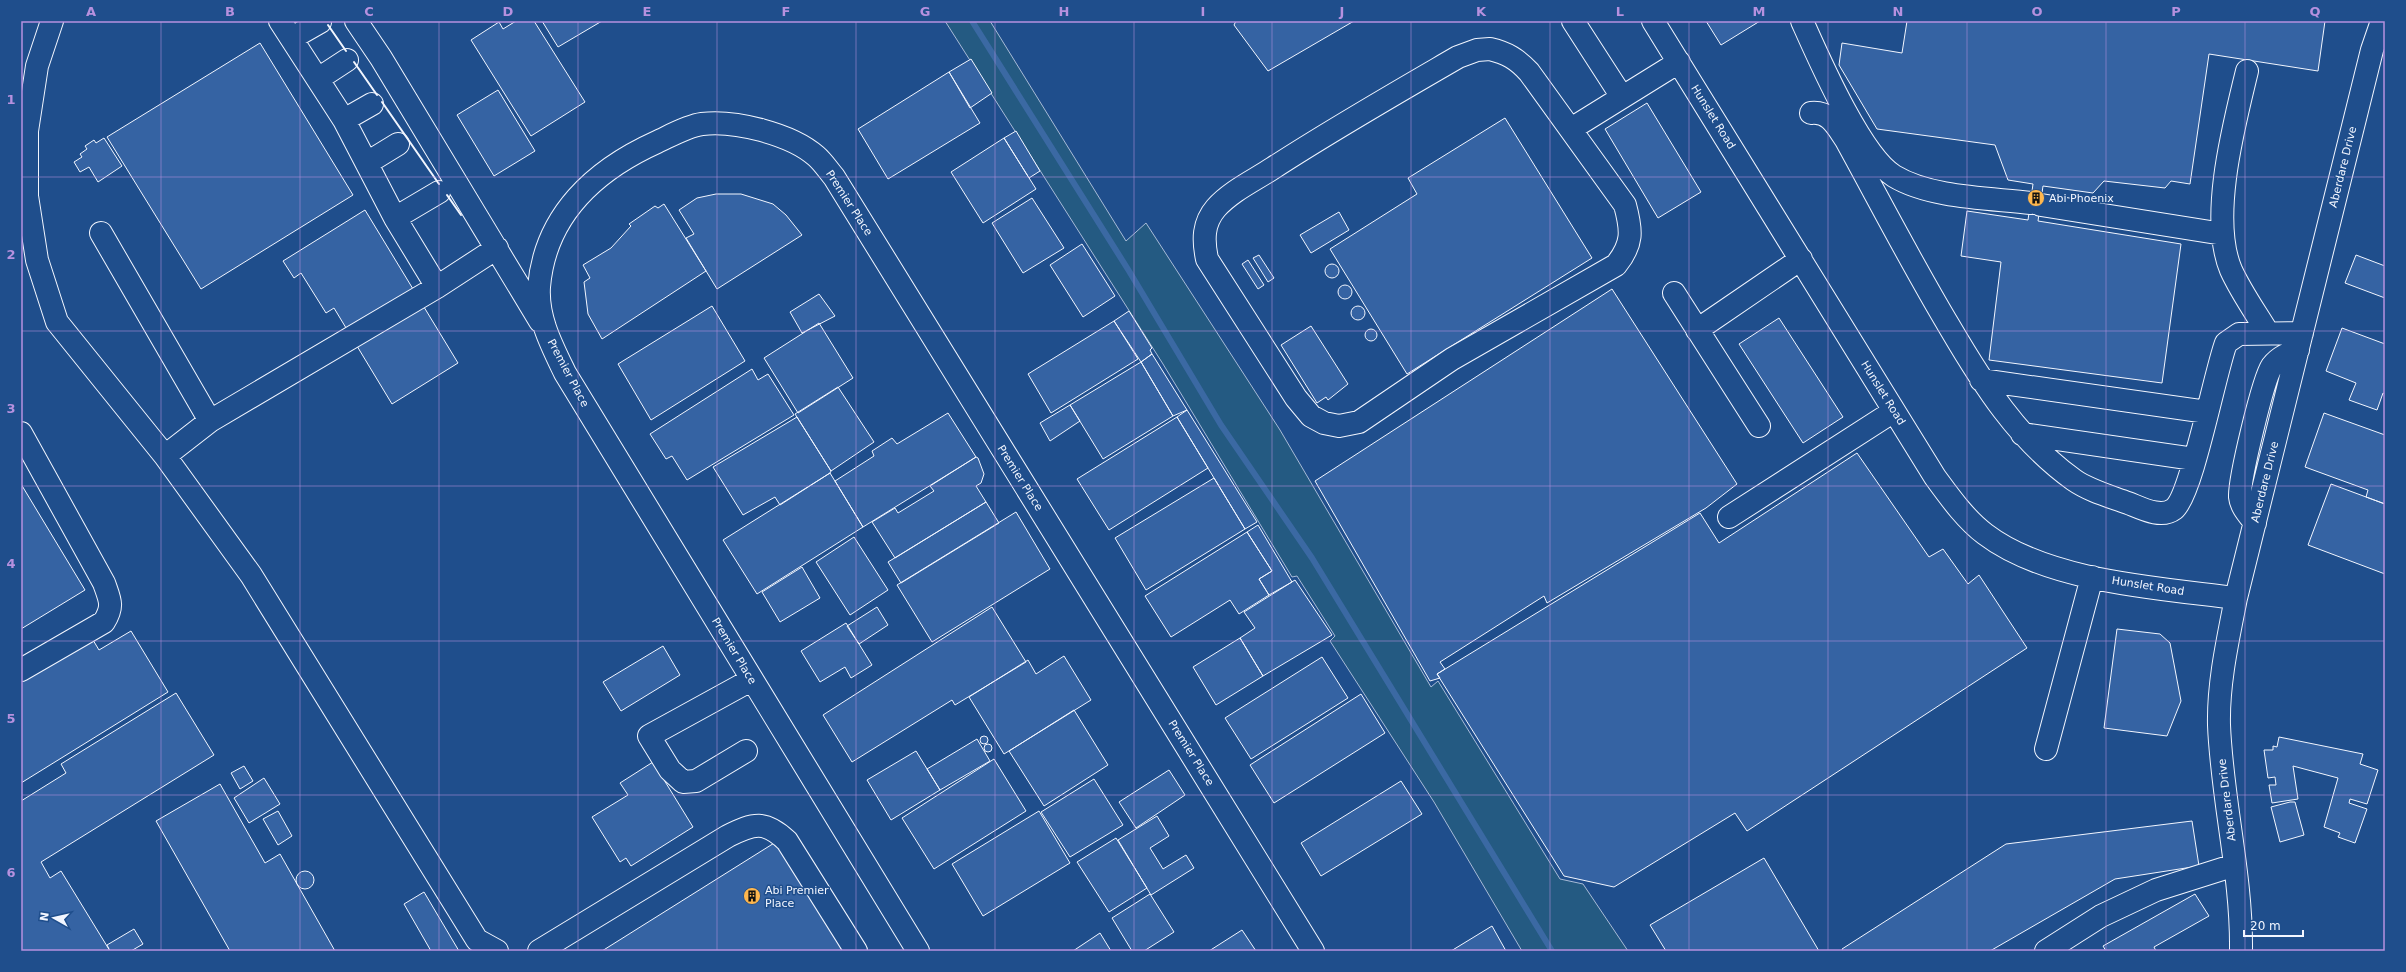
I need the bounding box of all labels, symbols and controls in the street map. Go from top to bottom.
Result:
text: A [86,4,96,19]
text: B [225,4,235,19]
text: C [364,4,374,19]
text: D [503,4,514,19]
text: E [643,4,651,19]
text: F [782,4,790,19]
text: G [920,4,930,19]
text: H [1059,4,1069,19]
text: I [1201,4,1205,19]
text: J [1339,4,1344,19]
text: K [1476,4,1487,19]
text: L [1616,4,1624,19]
text: M [1753,4,1765,19]
text: N [1893,4,1903,19]
text: O [2031,4,2043,19]
text: P [2171,4,2181,19]
text: Q [2309,4,2321,19]
street label: Hunslet Road [1688,83,1738,151]
text: 1 [6,92,16,107]
street label: Aberdare Drive [2327,125,2359,209]
street label: Premier Place [823,168,875,238]
building icon: Abi Phoenix [2026,188,2046,208]
place label: Abi Phoenix [2049,192,2114,205]
text: 2 [6,247,16,262]
street label: Premier Place [545,337,592,409]
street label: Hunslet Road [1858,359,1908,427]
text: 3 [6,401,16,416]
street label: Aberdare Drive [2249,440,2281,524]
street label: Premier Place [995,443,1046,514]
text: 4 [6,556,16,571]
street label: Hunslet Road [2111,574,2185,598]
street label: Premier Place [709,615,759,687]
text: 5 [6,711,16,726]
street label: Premier Place [1166,718,1217,789]
street label: Aberdare Drive [2215,758,2239,842]
text: 6 [6,865,16,880]
place label: Abi Premier Place [765,884,829,910]
building icon: Abi Premier Place [742,886,762,906]
north arrow [34,898,74,938]
text: N [38,911,52,922]
scale bar [2244,912,2303,938]
text: 20 m [2250,919,2281,933]

